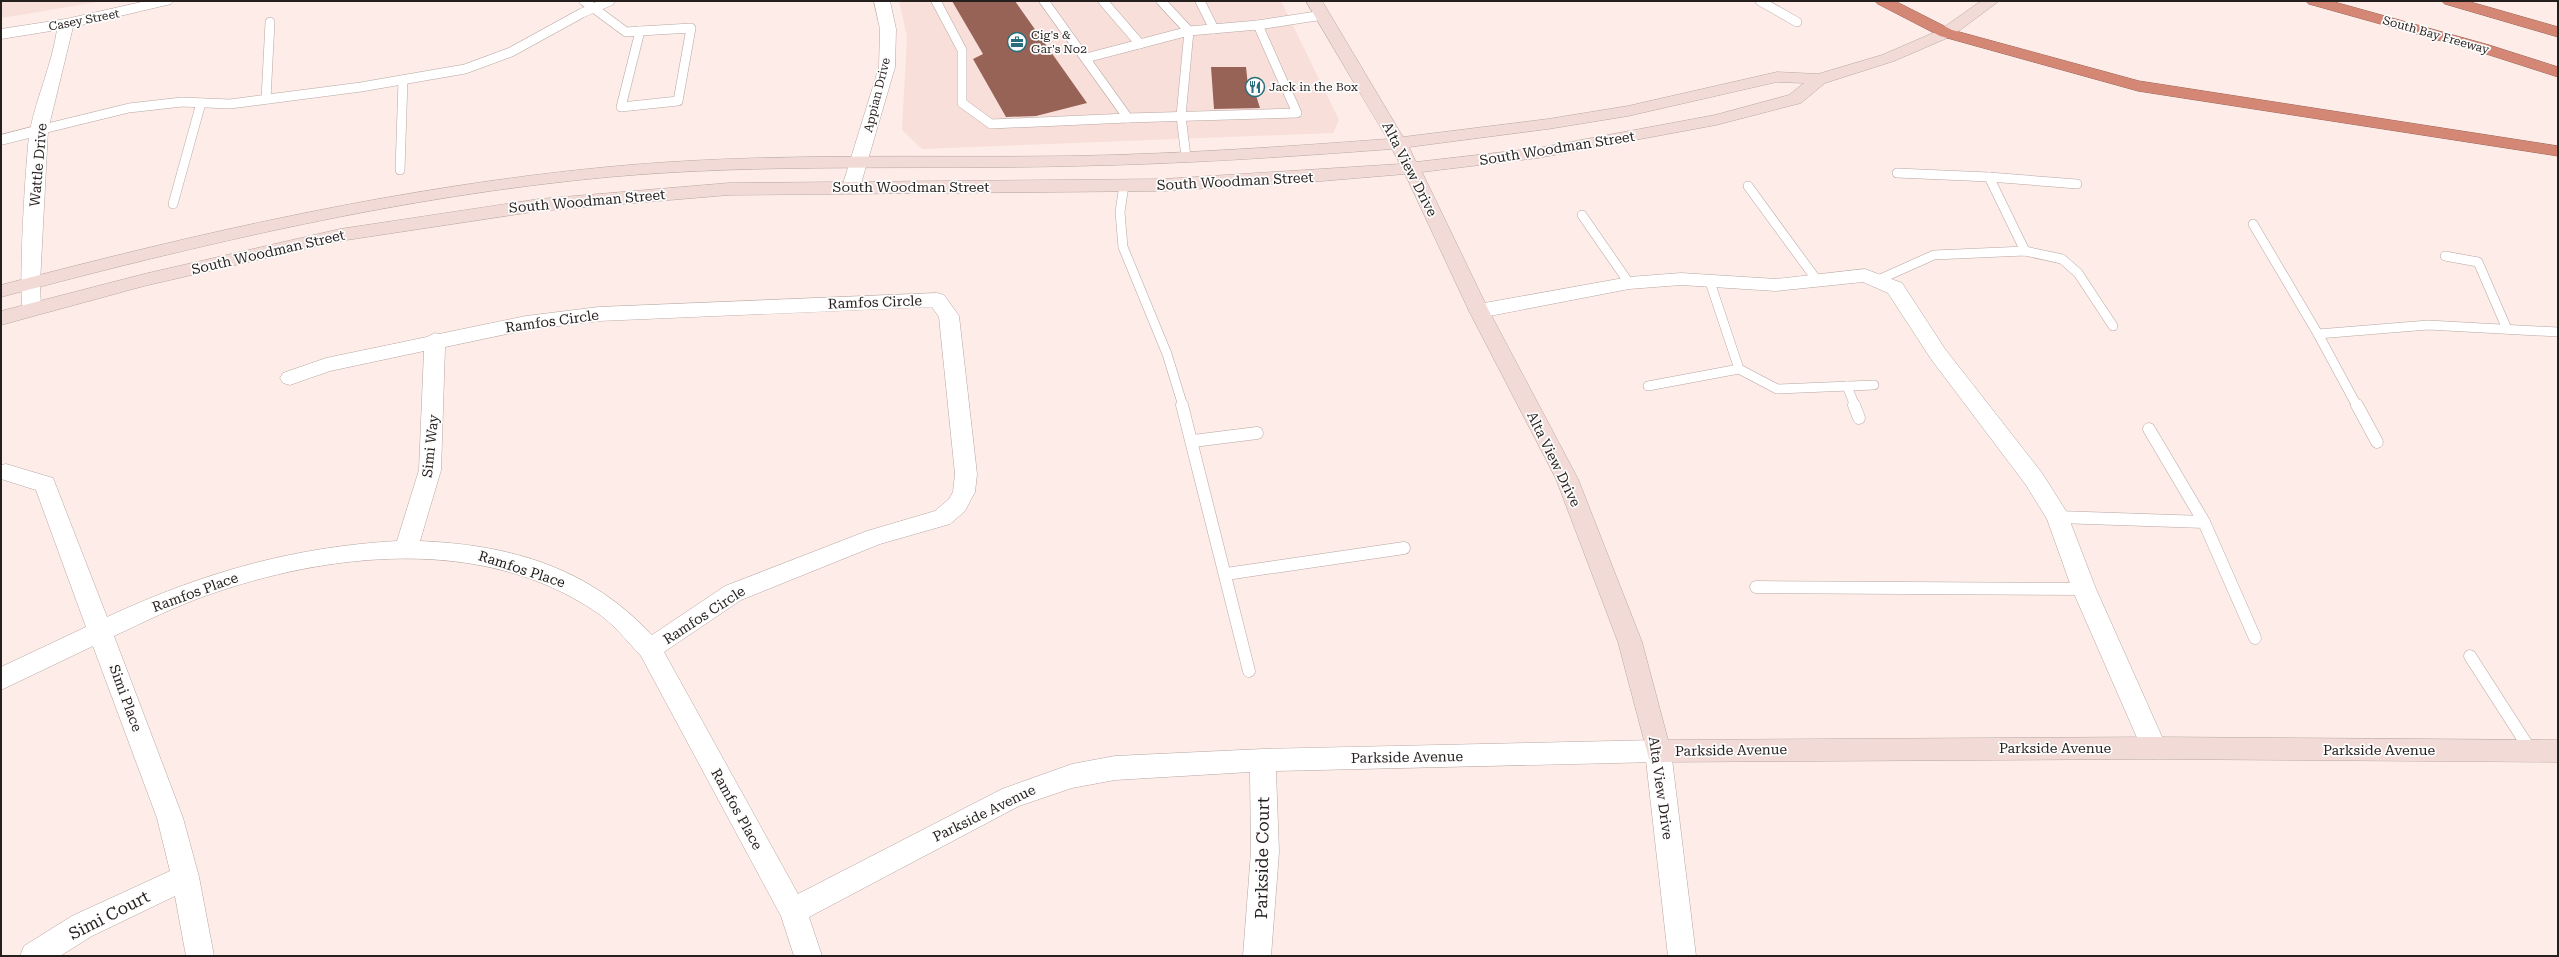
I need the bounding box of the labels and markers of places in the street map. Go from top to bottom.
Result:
place label: Cig's & Gar's No2 [1031,28,1087,56]
office icon: Cig's & Gar's No2 [1006,31,1028,53]
restaurant icon: Jack in the Box [1244,76,1266,98]
place label: Jack in the Box [1269,80,1358,94]

